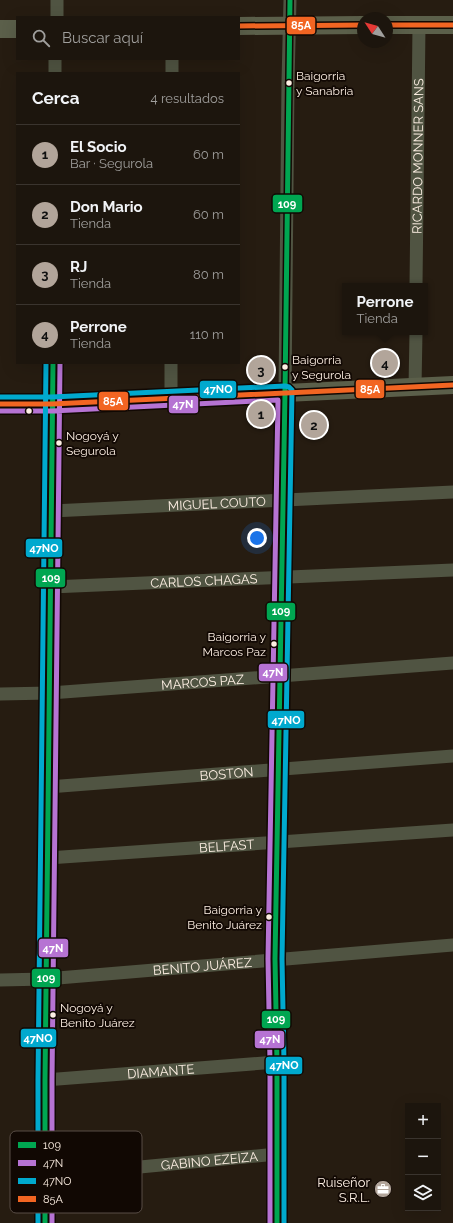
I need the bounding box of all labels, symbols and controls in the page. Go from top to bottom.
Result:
north arrow [357,12,393,48]
search box [16,16,240,60]
line badge: 85A [286,16,316,35]
text: 85A [291,19,312,32]
icon: search [30,27,52,49]
text: Buscar aquí [62,29,143,47]
place label: Baigorria y Sanabria [296,69,353,98]
marker: Baigorria y Sanabria [284,78,294,88]
street label: RICARDO MONNER SANS [409,78,426,234]
text: Cerca [32,88,80,108]
text: 4 resultados [151,91,224,106]
text: El Socio [70,138,127,156]
text: 1 [42,147,48,162]
text: 60 m [193,147,224,162]
text: Bar · Segurola [70,156,153,171]
line badge: 109 [272,194,303,213]
text: Don Mario [70,198,143,216]
text: 109 [278,198,297,211]
text: 2 [41,207,49,222]
text: 60 m [193,207,224,222]
text: Tienda [70,216,111,231]
text: RJ [70,258,87,276]
text: 3 [41,267,49,282]
text: 80 m [193,267,224,282]
text: Tienda [70,276,111,291]
popup [342,283,428,335]
text: Perrone [357,293,413,311]
text: Tienda [357,311,398,326]
text: Perrone [70,318,127,336]
text: 4 [41,327,49,342]
text: 110 m [190,327,224,342]
text: Tienda [70,336,111,351]
pin: 4 [372,348,398,378]
place label: Baigorria y Segurola [292,353,351,382]
pin: 3 [248,355,274,385]
marker: Baigorria y Segurola [280,362,290,372]
line badge: 85A [355,379,385,399]
line badge: 47NO [199,380,237,399]
text: 47NO [203,383,233,396]
text: 85A [360,383,381,396]
line badge: 85A [98,391,129,411]
text: 85A [103,395,124,408]
line badge: 47N [168,395,199,414]
text: 47N [173,398,193,411]
pin: 1 [248,399,274,429]
unlabelled marker [24,406,34,416]
pin: 2 [301,410,327,440]
place label: Nogoyá y Segurola [66,429,119,458]
marker: Nogoyá y Segurola [54,438,64,448]
street label: MIGUEL COUTO [167,493,266,513]
your location [247,528,267,548]
line badge: 47NO [25,538,63,558]
text: 47NO [29,542,59,555]
line badge: 109 [35,568,66,588]
street label: CARLOS CHAGAS [150,571,258,590]
text: 109 [42,572,61,585]
line badge: 109 [266,602,296,621]
text: 109 [272,605,291,618]
place label: Baigorria y Marcos Paz [203,630,266,659]
marker: Baigorria y Marcos Paz [269,639,279,649]
line badge: 47N [258,663,288,682]
text: 47N [263,666,283,679]
street label: MARCOS PAZ [161,671,244,692]
line badge: 47NO [267,710,305,729]
text: 47NO [271,714,301,727]
street label: BOSTON [199,764,254,783]
street label: BELFAST [198,836,255,855]
place label: Baigorria y Benito Juárez [187,903,262,932]
marker: Baigorria y Benito Juárez [264,912,274,922]
line badge: 47N [38,938,69,958]
text: 47N [43,942,63,955]
street label: BENITO JUÁREZ [152,954,253,978]
line badge: 109 [31,968,61,988]
text: 109 [37,972,56,985]
place label: Nogoyá y Benito Juárez [60,1001,135,1030]
marker: Nogoyá y Benito Juárez [48,1010,58,1020]
line badge: 109 [261,1010,291,1029]
text: 109 [267,1013,286,1026]
line badge: 47NO [20,1028,57,1048]
line badge: 47N [254,1030,285,1049]
text: 47NO [23,1032,53,1045]
text: 47N [260,1033,280,1046]
line badge: 47NO [265,1056,303,1075]
text: 47NO [269,1059,299,1072]
street label: DIAMANTE [126,1061,195,1081]
map controls [405,1103,441,1211]
button: + [405,1103,441,1139]
legend [10,1131,142,1213]
text: 109 [43,1139,61,1152]
button: − [405,1139,441,1175]
street label: GABINO EZEIZA [160,1148,259,1172]
text: 47N [43,1157,63,1170]
text: 47NO [43,1175,72,1188]
place label: Ruiseñor S.R.L. [317,1175,370,1205]
button: layers [405,1175,441,1211]
office icon: Ruiseñor S.R.L. [373,1179,393,1199]
text: 85A [43,1193,64,1206]

